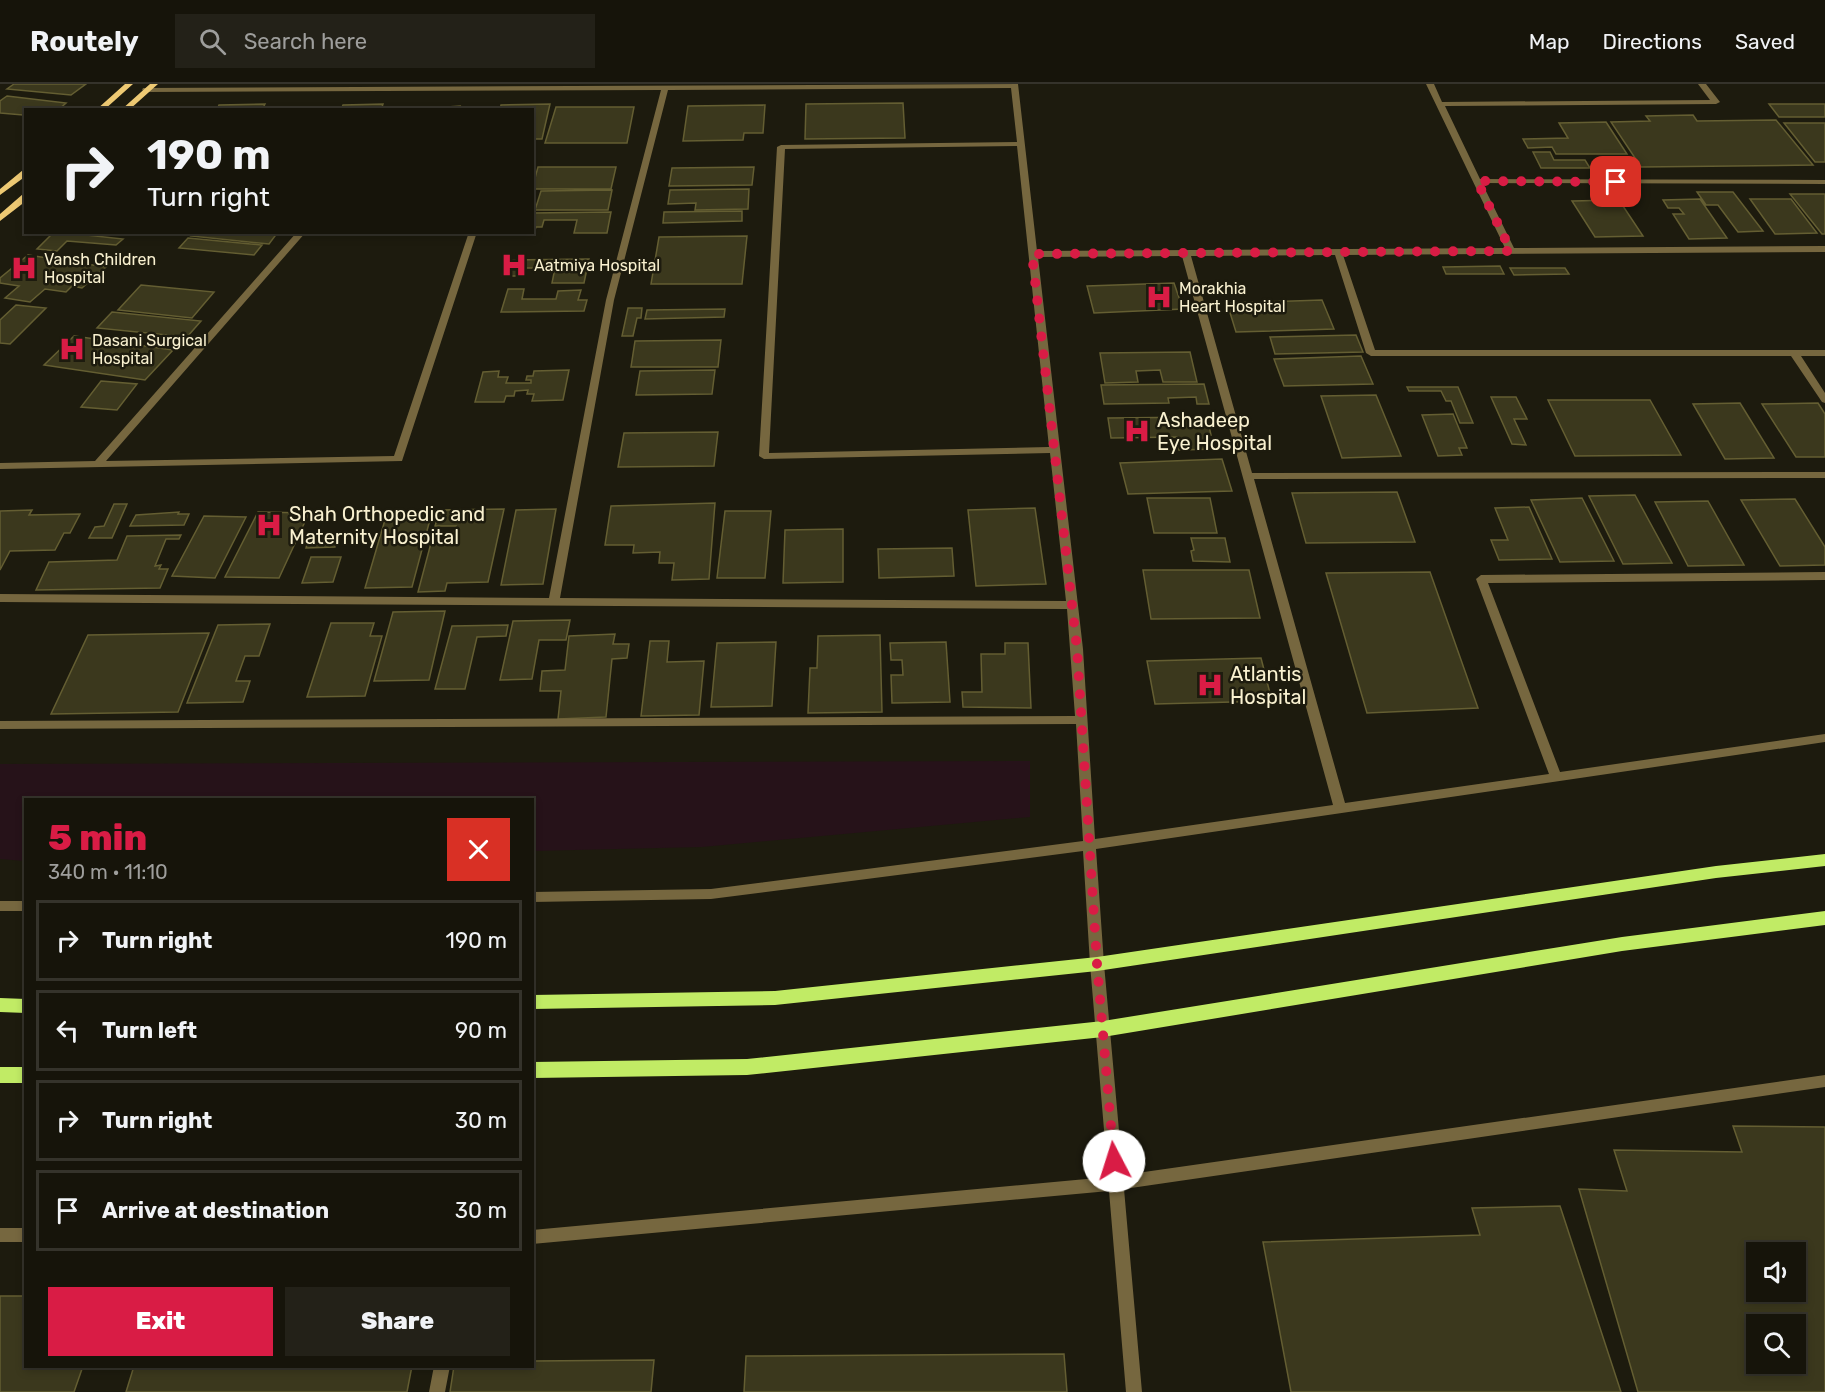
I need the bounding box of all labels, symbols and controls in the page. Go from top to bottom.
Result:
search box [175,14,595,68]
text: Routely [30,25,139,58]
icon: search [196,25,229,58]
text: Search here [244,28,367,55]
text: Map [1529,29,1570,54]
text: Directions [1603,29,1702,54]
text: Saved [1735,29,1795,54]
text: 190 m [147,130,271,180]
icon: right [48,132,126,210]
pin [1590,156,1641,207]
icon: arrive [1599,165,1632,198]
text: Turn right [147,181,270,213]
place label: Vansh Children Hospital [44,250,156,287]
hospital icon: Aatmiya Hospital [499,250,529,280]
hospital icon: Vansh Children Hospital [9,253,39,283]
place label: Aatmiya Hospital [534,256,660,275]
place label: Morakhia Heart Hospital [1179,279,1286,316]
hospital icon: Morakhia Heart Hospital [1144,282,1174,312]
place label: Dasani Surgical Hospital [92,331,207,368]
hospital icon: Dasani Surgical Hospital [57,334,87,364]
place label: Ashadeep Eye Hospital [1157,408,1272,455]
hospital icon: Ashadeep Eye Hospital [1122,416,1152,446]
place label: Shah Orthopedic and Maternity Hospital [289,502,485,549]
hospital icon: Shah Orthopedic and Maternity Hospital [254,510,284,540]
place label: Atlantis Hospital [1230,662,1306,709]
hospital icon: Atlantis Hospital [1195,670,1225,700]
text: 5 min [48,816,147,859]
button: close [447,818,510,881]
text: 340 m · 11:10 [48,860,168,884]
icon: right [51,924,84,957]
text: Turn right [102,927,212,954]
text: 190 m [446,927,507,954]
icon: left [51,1014,84,1047]
text: Turn left [102,1017,197,1044]
text: 90 m [455,1017,507,1044]
icon: right [51,1104,84,1137]
text: Turn right [102,1107,212,1134]
text: 30 m [455,1107,507,1134]
position arrow [1082,1129,1146,1193]
icon: arrive [51,1194,84,1227]
text: Arrive at destination [102,1197,329,1224]
text: 30 m [455,1197,507,1224]
map controls [1746,1242,1806,1374]
button: sound [1746,1242,1806,1302]
button: Exit [48,1287,273,1356]
button: Share [285,1287,510,1356]
button: search [1746,1314,1806,1374]

